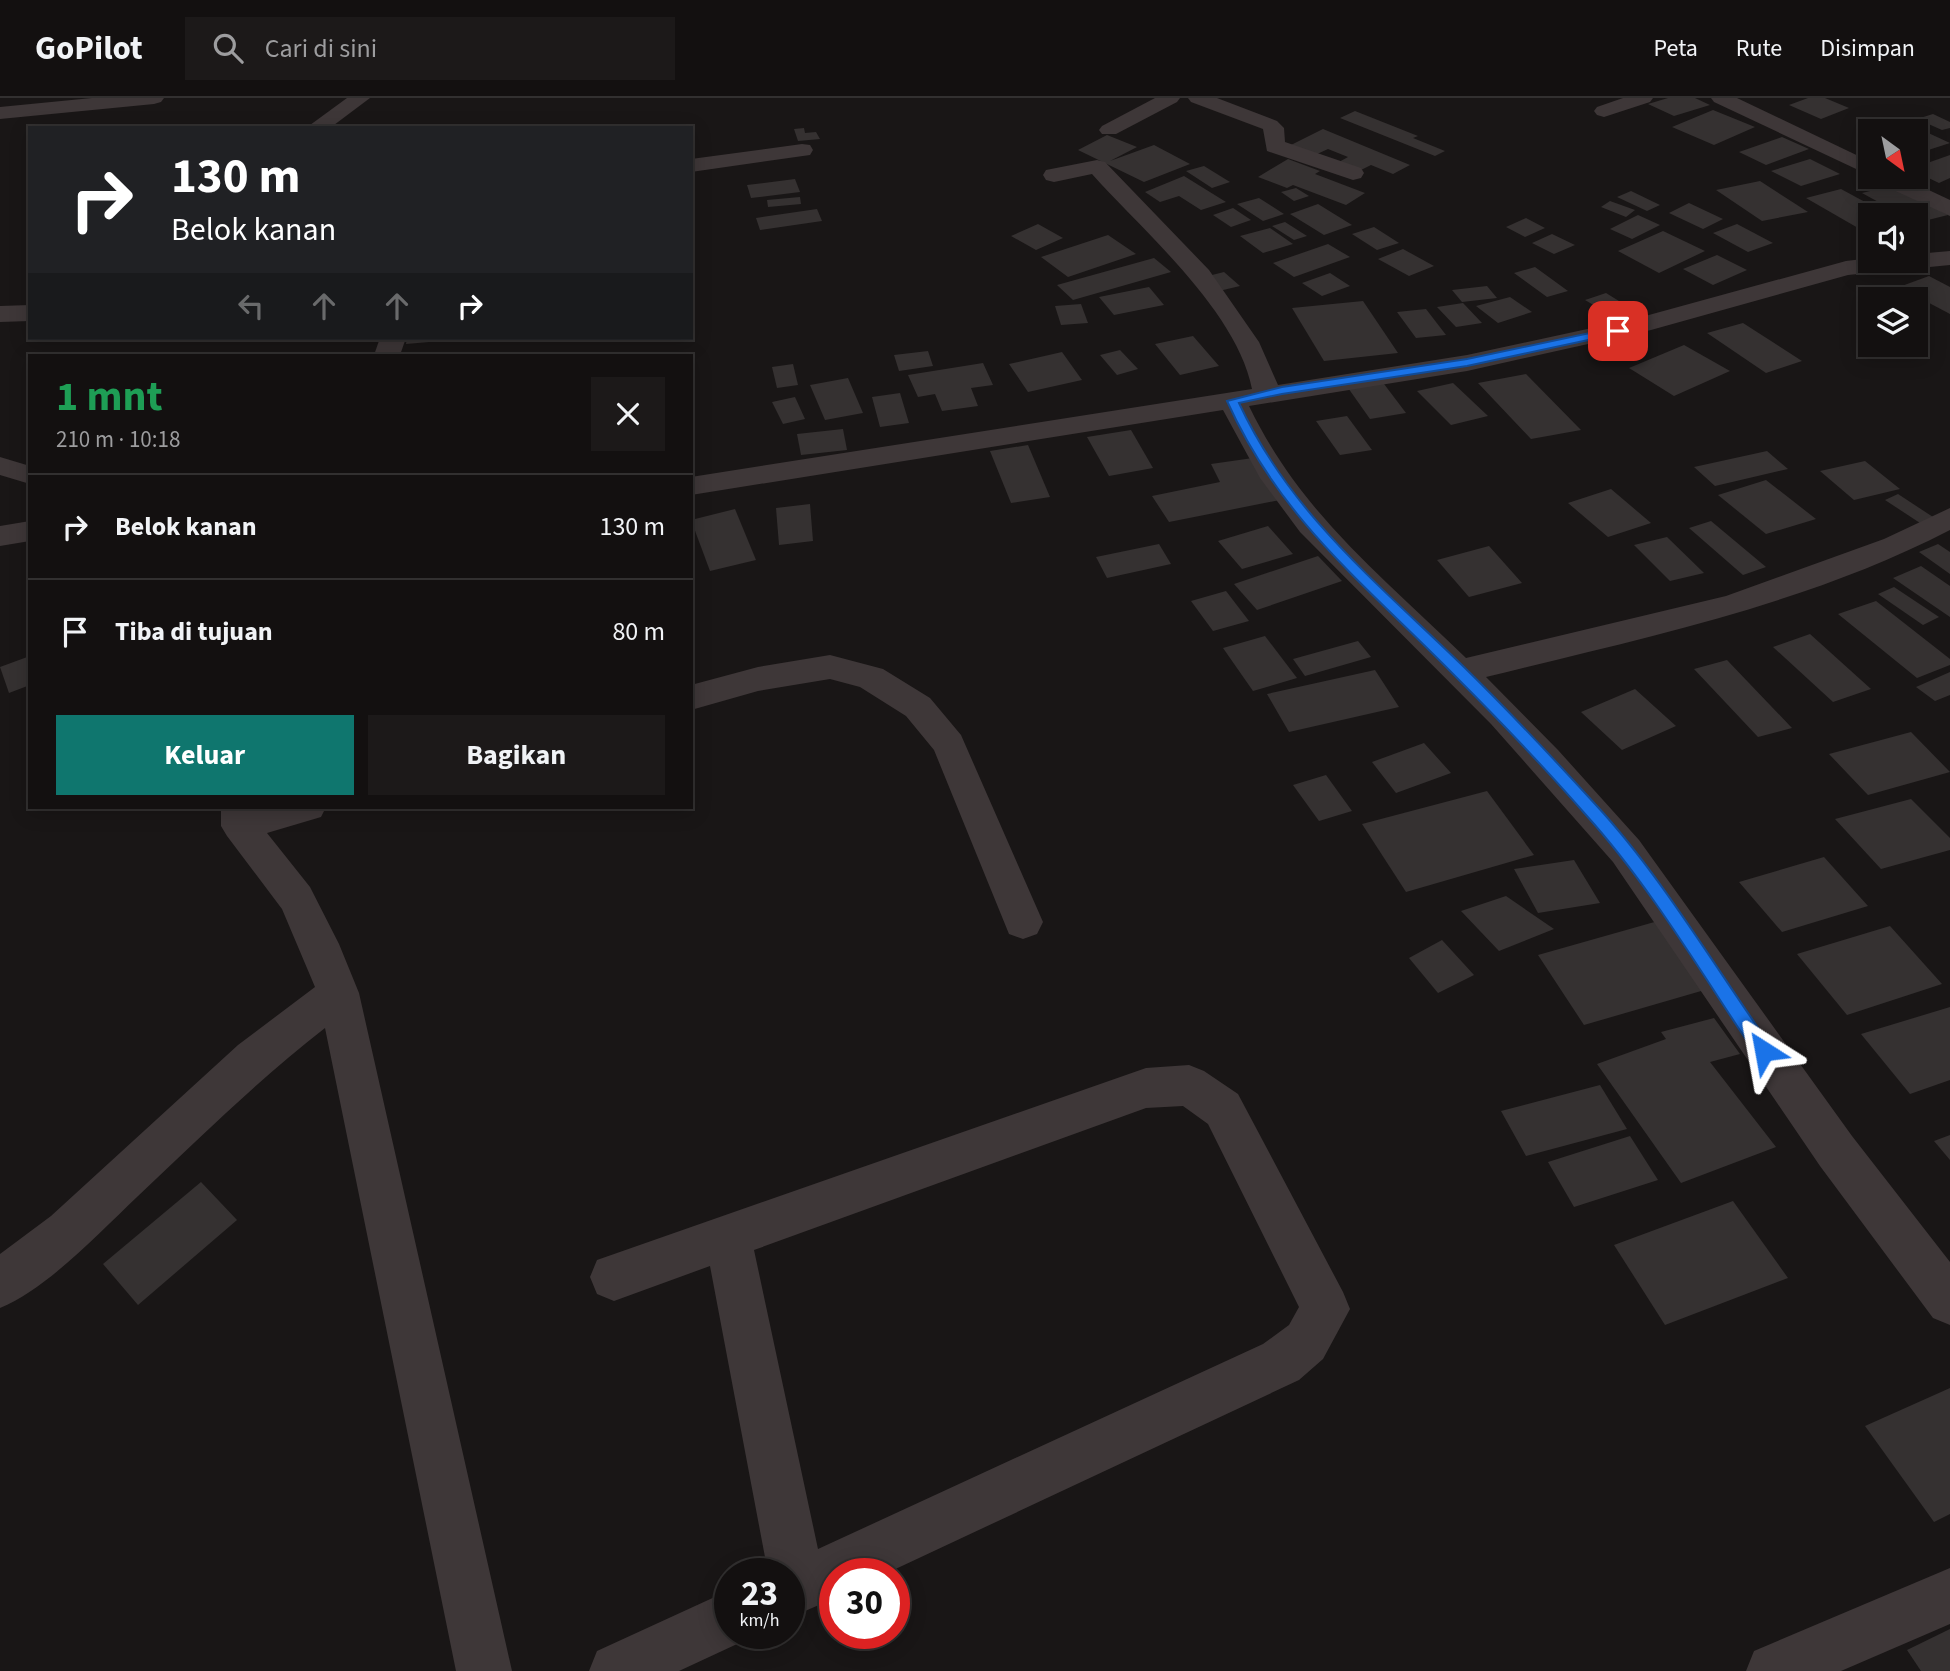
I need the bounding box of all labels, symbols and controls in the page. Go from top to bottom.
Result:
search box [185,17,675,80]
text: GoPilot [35,25,143,72]
icon: search [209,29,247,67]
text: Cari di sini [265,30,377,67]
text: Peta [1653,31,1698,66]
text: Rute [1736,31,1782,66]
text: Disimpan [1820,31,1915,66]
north arrow [1858,119,1928,189]
map controls [1858,119,1928,357]
text: 130 m [171,142,300,212]
icon: right [56,154,147,245]
button: sound [1858,203,1928,273]
text: Belok kanan [171,207,336,253]
icon: left [232,287,270,325]
icon: ahead [305,287,343,325]
icon: ahead [378,287,416,325]
icon: right [451,287,489,325]
button: layers [1858,287,1928,357]
pin [1588,301,1648,361]
icon: arrive [1599,312,1637,350]
text: 1 mnt [56,367,163,427]
button: close [591,377,665,451]
text: 210 m · 10:18 [56,423,180,456]
icon: right [56,508,94,546]
text: Belok kanan [115,508,257,545]
text: 130 m [599,508,665,545]
icon: arrive [56,613,94,651]
text: Tiba di tujuan [115,613,273,650]
text: 80 m [612,613,665,650]
button: Keluar [56,715,354,795]
button: Bagikan [368,715,665,795]
position arrow [1727,1014,1801,1088]
speed limit sign: 30 [819,1558,910,1649]
text: 23 [741,1569,778,1619]
text: km/h [740,1608,779,1633]

